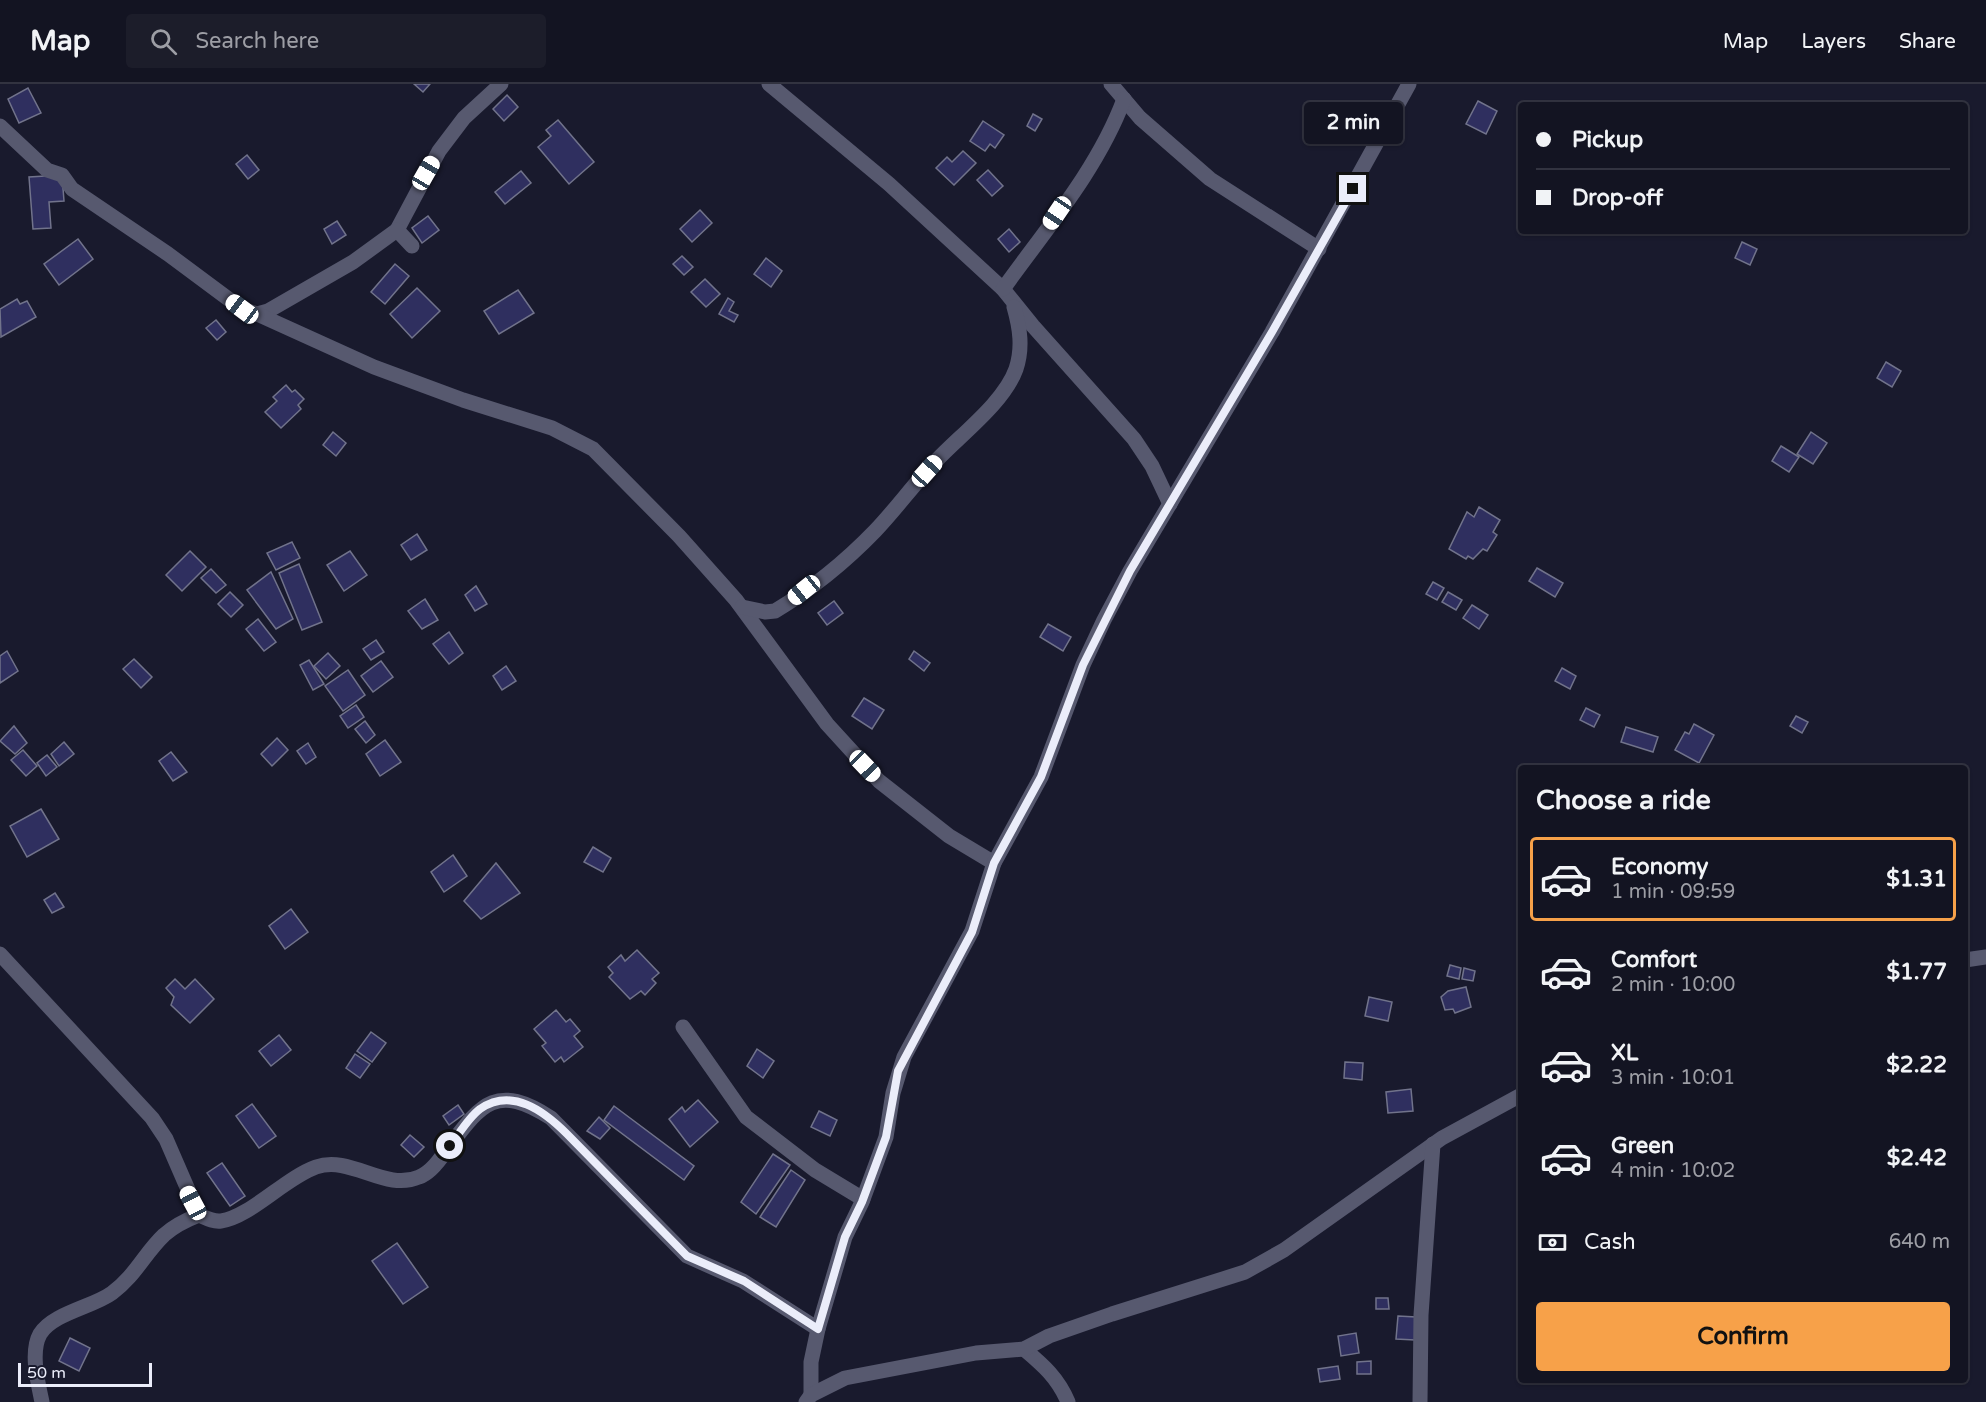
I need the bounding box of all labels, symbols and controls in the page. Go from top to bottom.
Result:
search box [126,14,546,68]
text: Map [30,24,90,58]
icon: search [147,25,180,58]
text: Search here [195,28,319,54]
text: Map [1723,29,1768,54]
text: Layers [1801,29,1866,54]
text: Share [1899,29,1956,54]
callout: 2 min [1304,102,1402,144]
text: 2 min [1327,111,1380,135]
text: Pickup [1572,127,1643,153]
car [409,153,443,193]
route end [1339,175,1366,202]
text: Drop-off [1572,185,1663,211]
car [1039,193,1075,233]
car [222,291,262,327]
car [908,452,946,490]
car [784,572,824,608]
car [846,747,884,785]
text: Choose a ride [1536,784,1711,817]
icon: car [1539,852,1593,906]
text: Economy [1611,854,1708,880]
text: $1.31 [1886,866,1947,892]
text: 1 min · 09:59 [1611,880,1735,904]
icon: car [1539,945,1593,999]
text: Comfort [1611,947,1697,973]
text: $1.77 [1886,959,1947,985]
text: 2 min · 10:00 [1611,973,1735,997]
icon: car [1539,1038,1593,1092]
text: XL [1611,1040,1638,1066]
text: $2.22 [1886,1052,1947,1078]
text: 3 min · 10:01 [1611,1066,1735,1090]
icon: car [1539,1131,1593,1185]
route start [436,1132,463,1159]
text: Green [1611,1133,1674,1159]
text: $2.42 [1887,1145,1947,1171]
text: 4 min · 10:02 [1611,1159,1735,1183]
car [177,1183,209,1223]
icon: cash [1536,1226,1569,1259]
text: Cash [1584,1229,1636,1255]
text: 640 m [1889,1230,1950,1254]
button: Confirm [1536,1302,1950,1371]
scale bar [18,1360,152,1388]
text: 50 m [27,1363,66,1383]

